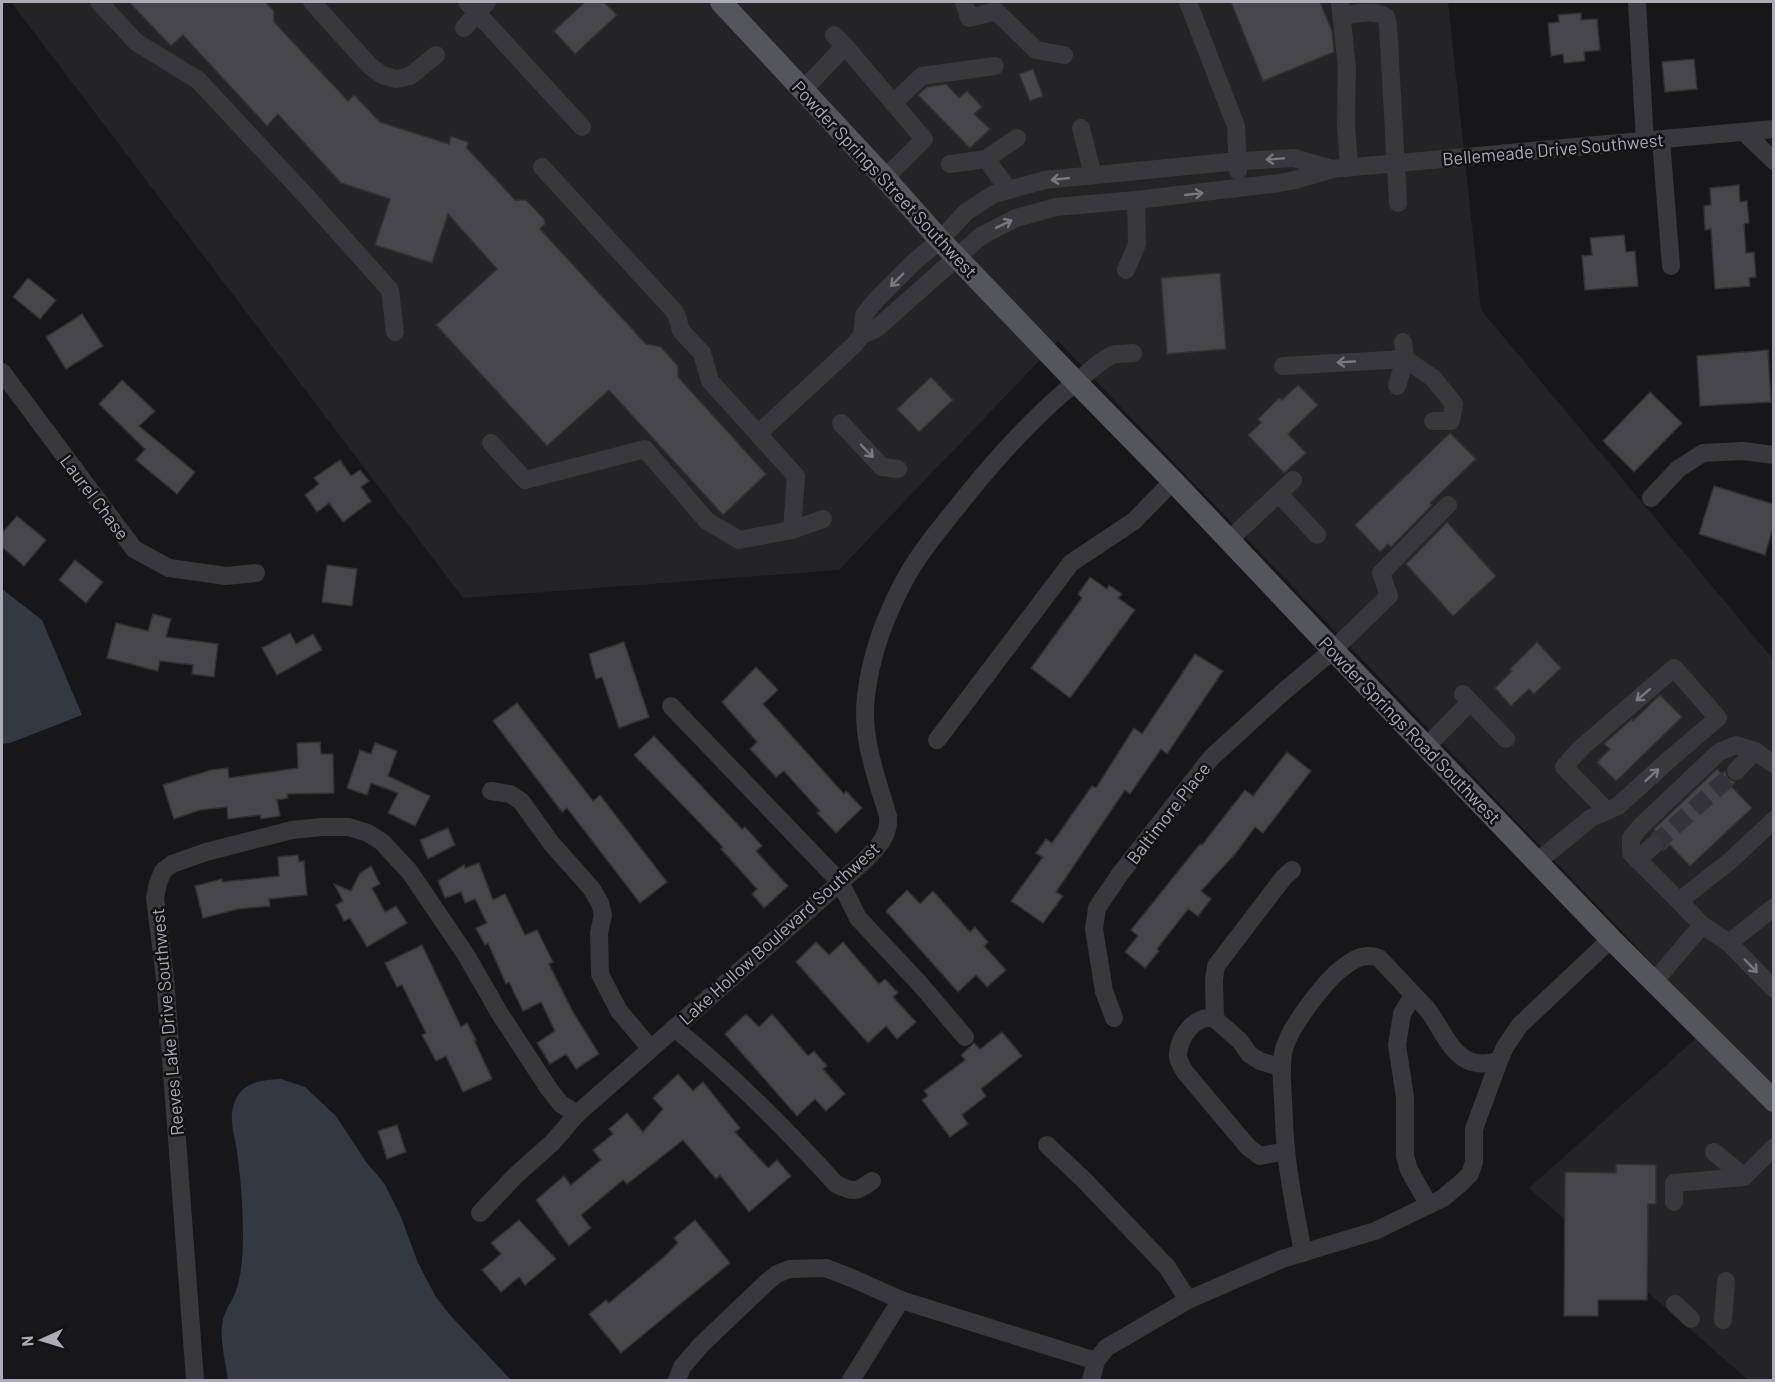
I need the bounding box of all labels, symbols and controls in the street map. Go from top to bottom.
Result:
street label: Powder Springs Street Southwest [788,76,982,282]
street label: Bellemeade Drive Southwest [1441,128,1665,170]
one-way arrow [1266,154,1286,165]
one-way arrow [1051,174,1071,185]
one-way arrow [1184,188,1203,199]
one-way arrow [994,218,1012,229]
one-way arrow [889,272,904,287]
one-way arrow [1337,356,1357,368]
one-way arrow [860,443,874,458]
street label: Laurel Chase [56,450,134,544]
street label: Powder Springs Road Southwest [1315,632,1505,828]
one-way arrow [1636,688,1651,702]
street label: Baltimore Place [1122,758,1214,868]
one-way arrow [1644,768,1659,782]
street label: Lake Hollow Boulevard Southwest [674,837,884,1029]
street label: Reeves Lake Drive Southwest [146,907,188,1137]
one-way arrow [1744,959,1759,974]
north arrow [12,1310,72,1370]
text: N [17,1335,36,1347]

